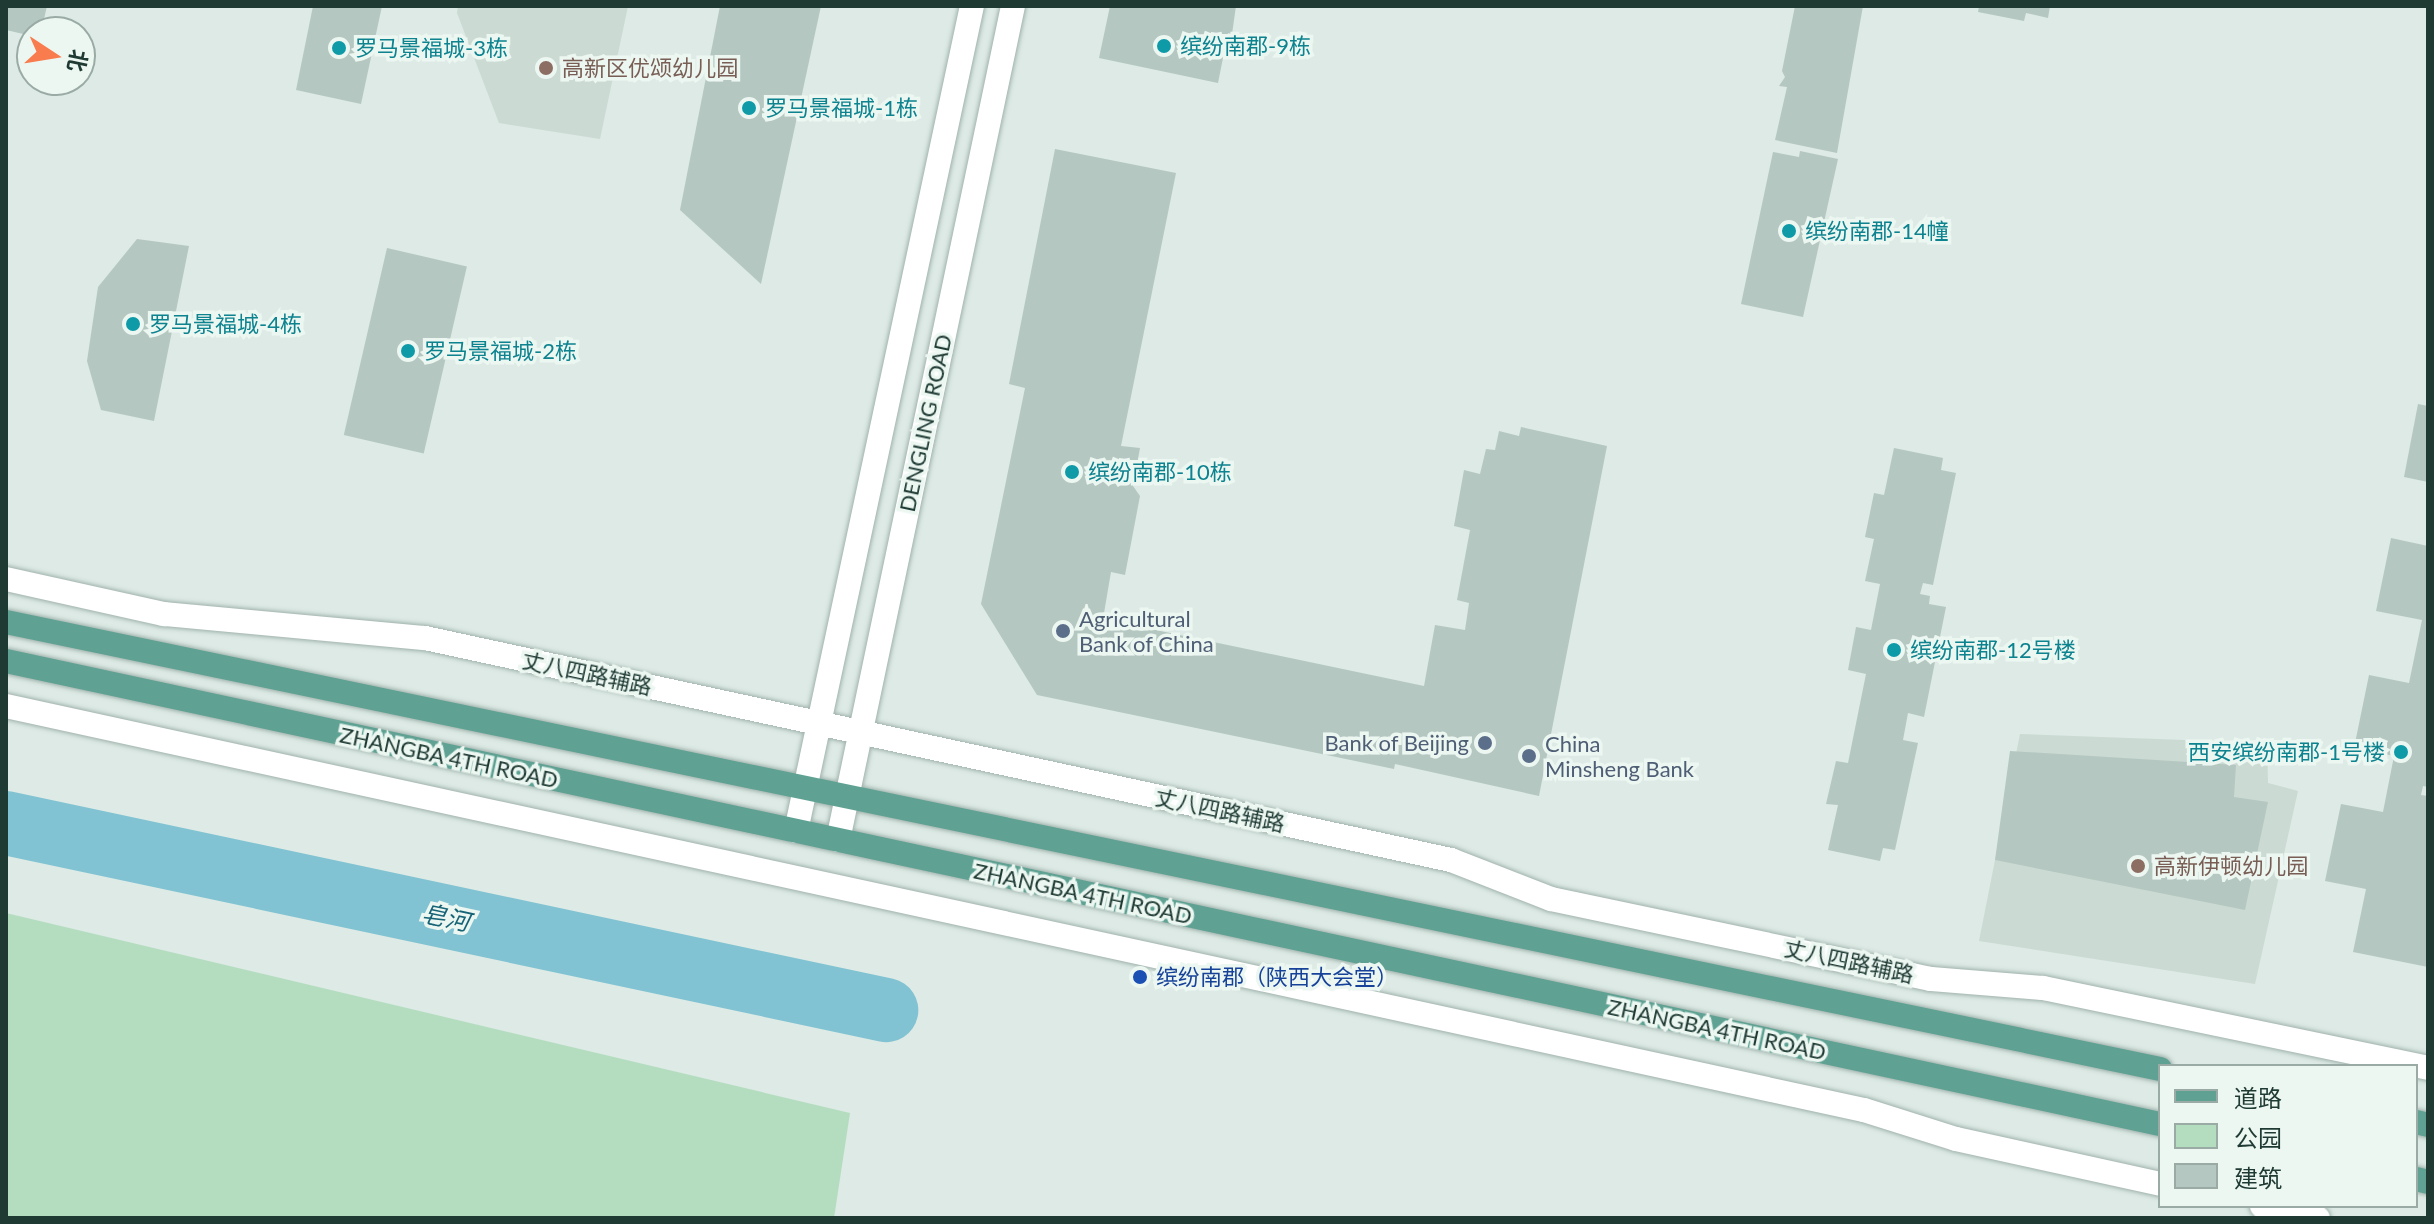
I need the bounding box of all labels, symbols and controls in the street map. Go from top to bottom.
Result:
north arrow [16,16,96,96]
place label: 缤纷南郡-9栋 [1180,33,1311,59]
place label: 罗马景福城-3栋 [355,35,508,61]
marker: 缤纷南郡-9栋 [1155,37,1173,55]
marker: 罗马景福城-3栋 [330,39,348,57]
text: 北 [63,47,94,74]
place label: 高新区优颂幼儿园 [562,55,738,81]
marker: 高新区优颂幼儿园 [537,59,555,77]
place label: 罗马景福城-1栋 [765,95,918,121]
marker: 罗马景福城-1栋 [740,99,758,117]
place label: 缤纷南郡-14幢 [1805,218,1949,244]
marker: 缤纷南郡-14幢 [1780,222,1798,240]
place label: 罗马景福城-4栋 [149,311,302,337]
marker: 罗马景福城-4栋 [124,315,142,333]
street label: DENGLING ROAD [893,332,957,514]
place label: 罗马景福城-2栋 [424,338,577,364]
marker: 罗马景福城-2栋 [399,342,417,360]
place label: 缤纷南郡-10栋 [1088,459,1232,485]
marker: 缤纷南郡-10栋 [1063,463,1081,481]
place label: Agricultural Bank of China [1079,605,1214,656]
marker: Agricultural Bank of China [1054,622,1072,640]
place label: 缤纷南郡-12号楼 [1910,637,2076,663]
marker: 缤纷南郡-12号楼 [1885,641,1903,659]
street label: 丈八四路辅路 [520,646,654,700]
street label: ZHANGBA 4TH ROAD [337,721,561,793]
place label: Bank of Beijing [1324,730,1469,756]
place label: China Minsheng Bank [1545,730,1694,782]
marker: Bank of Beijing [1476,734,1494,752]
place label: 西安缤纷南郡-1号楼 [2188,739,2385,765]
marker: 西安缤纷南郡-1号楼 [2392,743,2410,761]
marker: China Minsheng Bank [1520,747,1538,765]
street label: 丈八四路辅路 [1153,783,1287,837]
place label: 高新伊顿幼儿园 [2154,853,2308,879]
street label: ZHANGBA 4TH ROAD [971,857,1195,929]
marker: 高新伊顿幼儿园 [2129,857,2147,875]
water label: 皂河 [420,898,472,936]
street label: 丈八四路辅路 [1782,934,1916,988]
place label: 缤纷南郡（陕西大会堂） [1156,964,1398,990]
marker: 缤纷南郡（陕西大会堂） [1131,968,1149,986]
street label: ZHANGBA 4TH ROAD [1605,993,1829,1065]
legend [2158,1064,2418,1208]
text: 道路 [2234,1083,2282,1112]
text: 公园 [2234,1123,2282,1152]
text: 建筑 [2234,1163,2282,1192]

